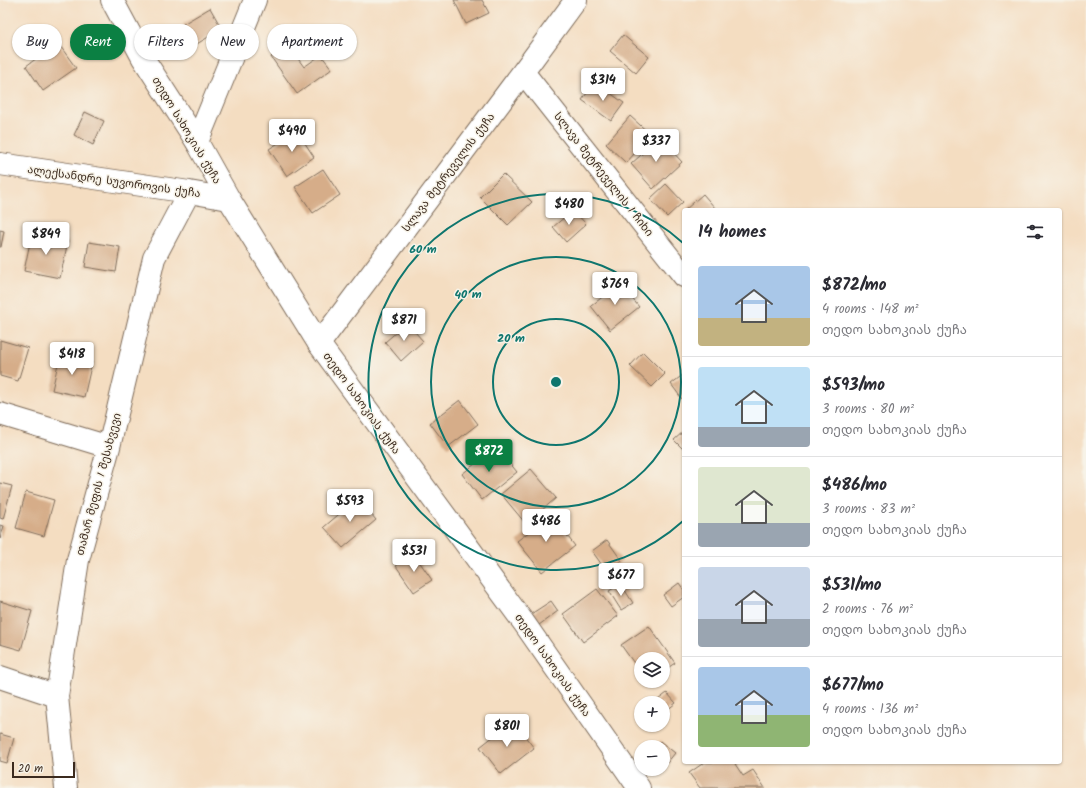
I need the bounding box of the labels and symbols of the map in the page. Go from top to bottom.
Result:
pin: $314 [579,68,627,102]
street label: თედო სახოკიას ქუჩა [147,73,225,188]
street label: სლავა მეტრეველის ქუჩა [398,109,500,236]
street label: სლავა მეტრეველის I ჩიხი [549,109,658,241]
pin: $490 [268,119,316,153]
pin: $337 [632,129,680,163]
street label: ალექსანდრე სუვოროვის ქუჩა [26,161,202,203]
pin: $480 [545,192,593,226]
pin: $849 [22,222,70,256]
text: 60 m [409,240,437,259]
pin: $769 [591,272,639,306]
text: 40 m [454,285,482,304]
pin: $871 [380,308,428,342]
text: 20 m [497,329,525,348]
pin: $418 [48,342,96,376]
street label: თედო სახოკიას ქუჩა [318,349,404,458]
centre of rings [549,375,563,389]
street label: თამარ მეფის I შესახვევი [71,411,127,557]
pin: $872 [465,439,513,473]
pin: $593 [326,489,374,523]
pin: $486 [522,509,570,543]
pin: $531 [390,539,438,573]
pin: $677 [597,563,645,597]
street label: თედო სახოკიას ქუჩა [510,610,595,721]
pin: $801 [483,714,531,748]
scale bar [12,760,75,779]

